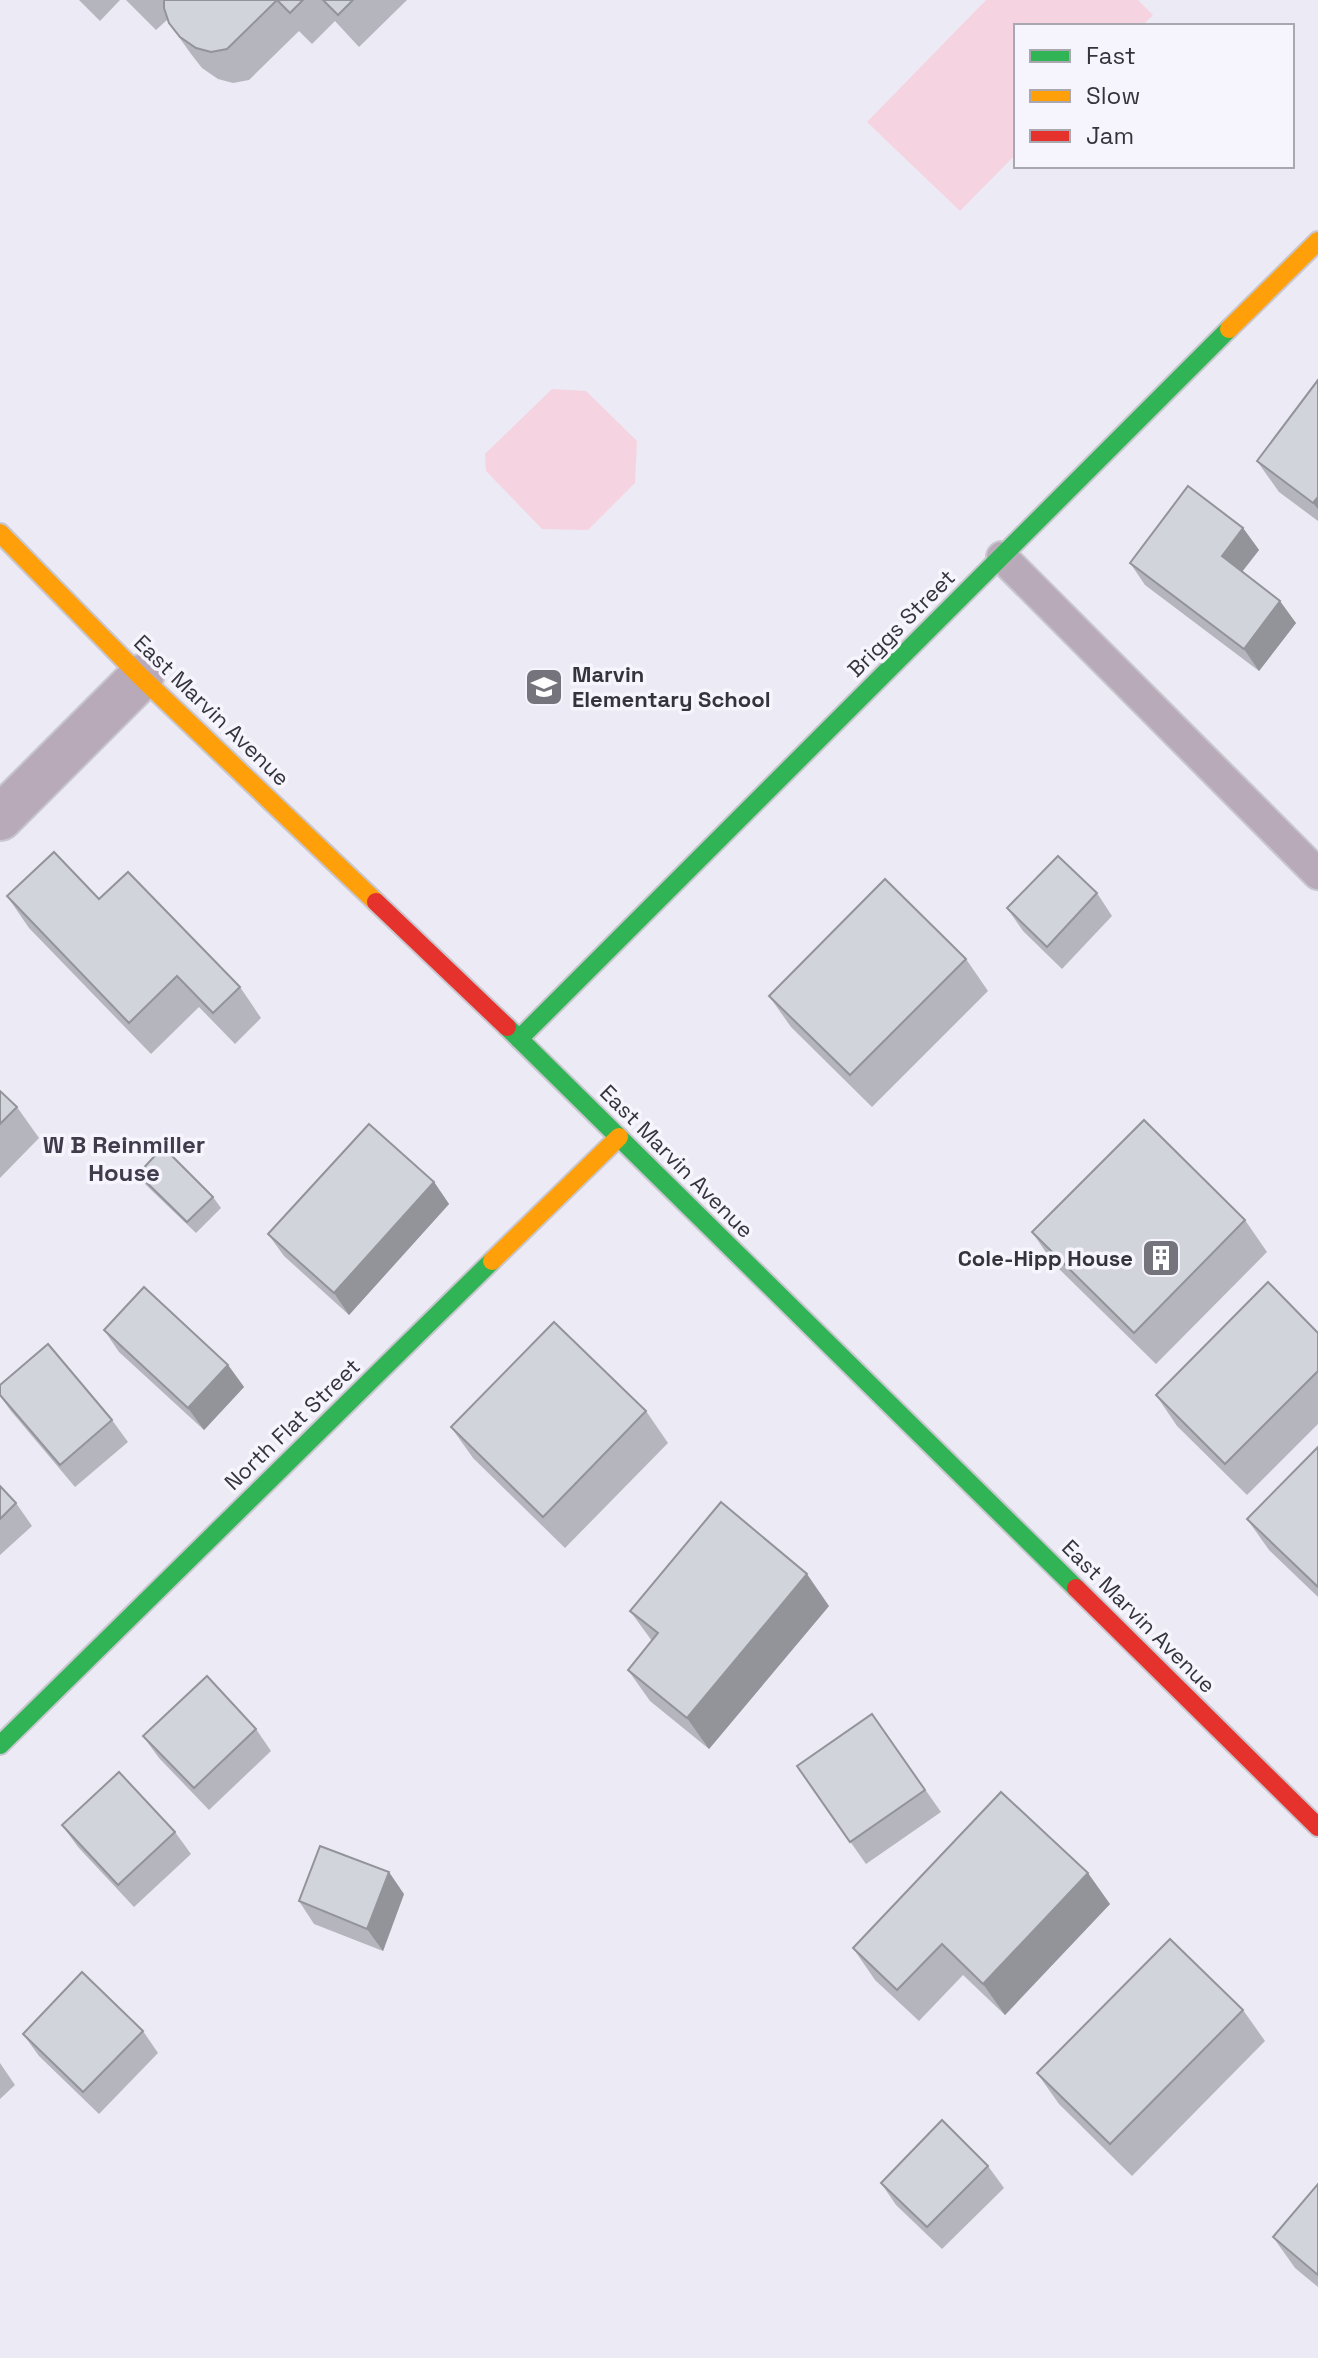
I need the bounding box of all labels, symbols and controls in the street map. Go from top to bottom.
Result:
legend [1014,24,1294,168]
text: Fast [1086,40,1136,71]
text: Slow [1086,80,1140,111]
text: Jam [1086,120,1134,151]
street label: Briggs Street [841,563,961,683]
street label: East Marvin Avenue [128,628,296,792]
place label: Marvin Elementary School [572,660,771,713]
school or university icon: Marvin Elementary School [523,666,565,708]
street label: East Marvin Avenue [594,1078,760,1244]
district label: W B Reinmiller House [43,1129,205,1188]
building icon: Cole-Hipp House [1140,1237,1182,1279]
place label: Cole-Hipp House [958,1244,1133,1272]
street label: North Flat Street [218,1352,366,1496]
street label: East Marvin Avenue [1056,1533,1222,1699]

